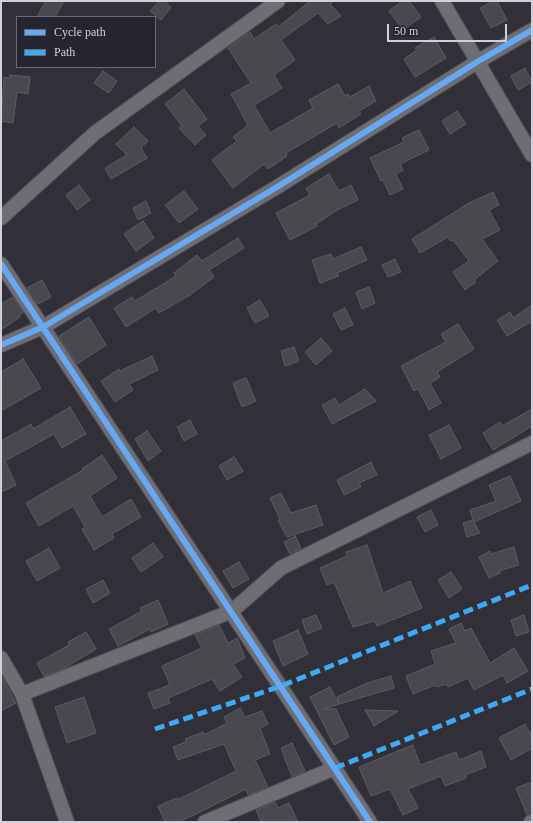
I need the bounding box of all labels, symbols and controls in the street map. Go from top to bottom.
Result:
legend [16,16,156,68]
scale bar [389,16,509,42]
text: 50 m [394,24,418,38]
text: Cycle path [54,25,106,39]
text: Path [54,45,75,59]

